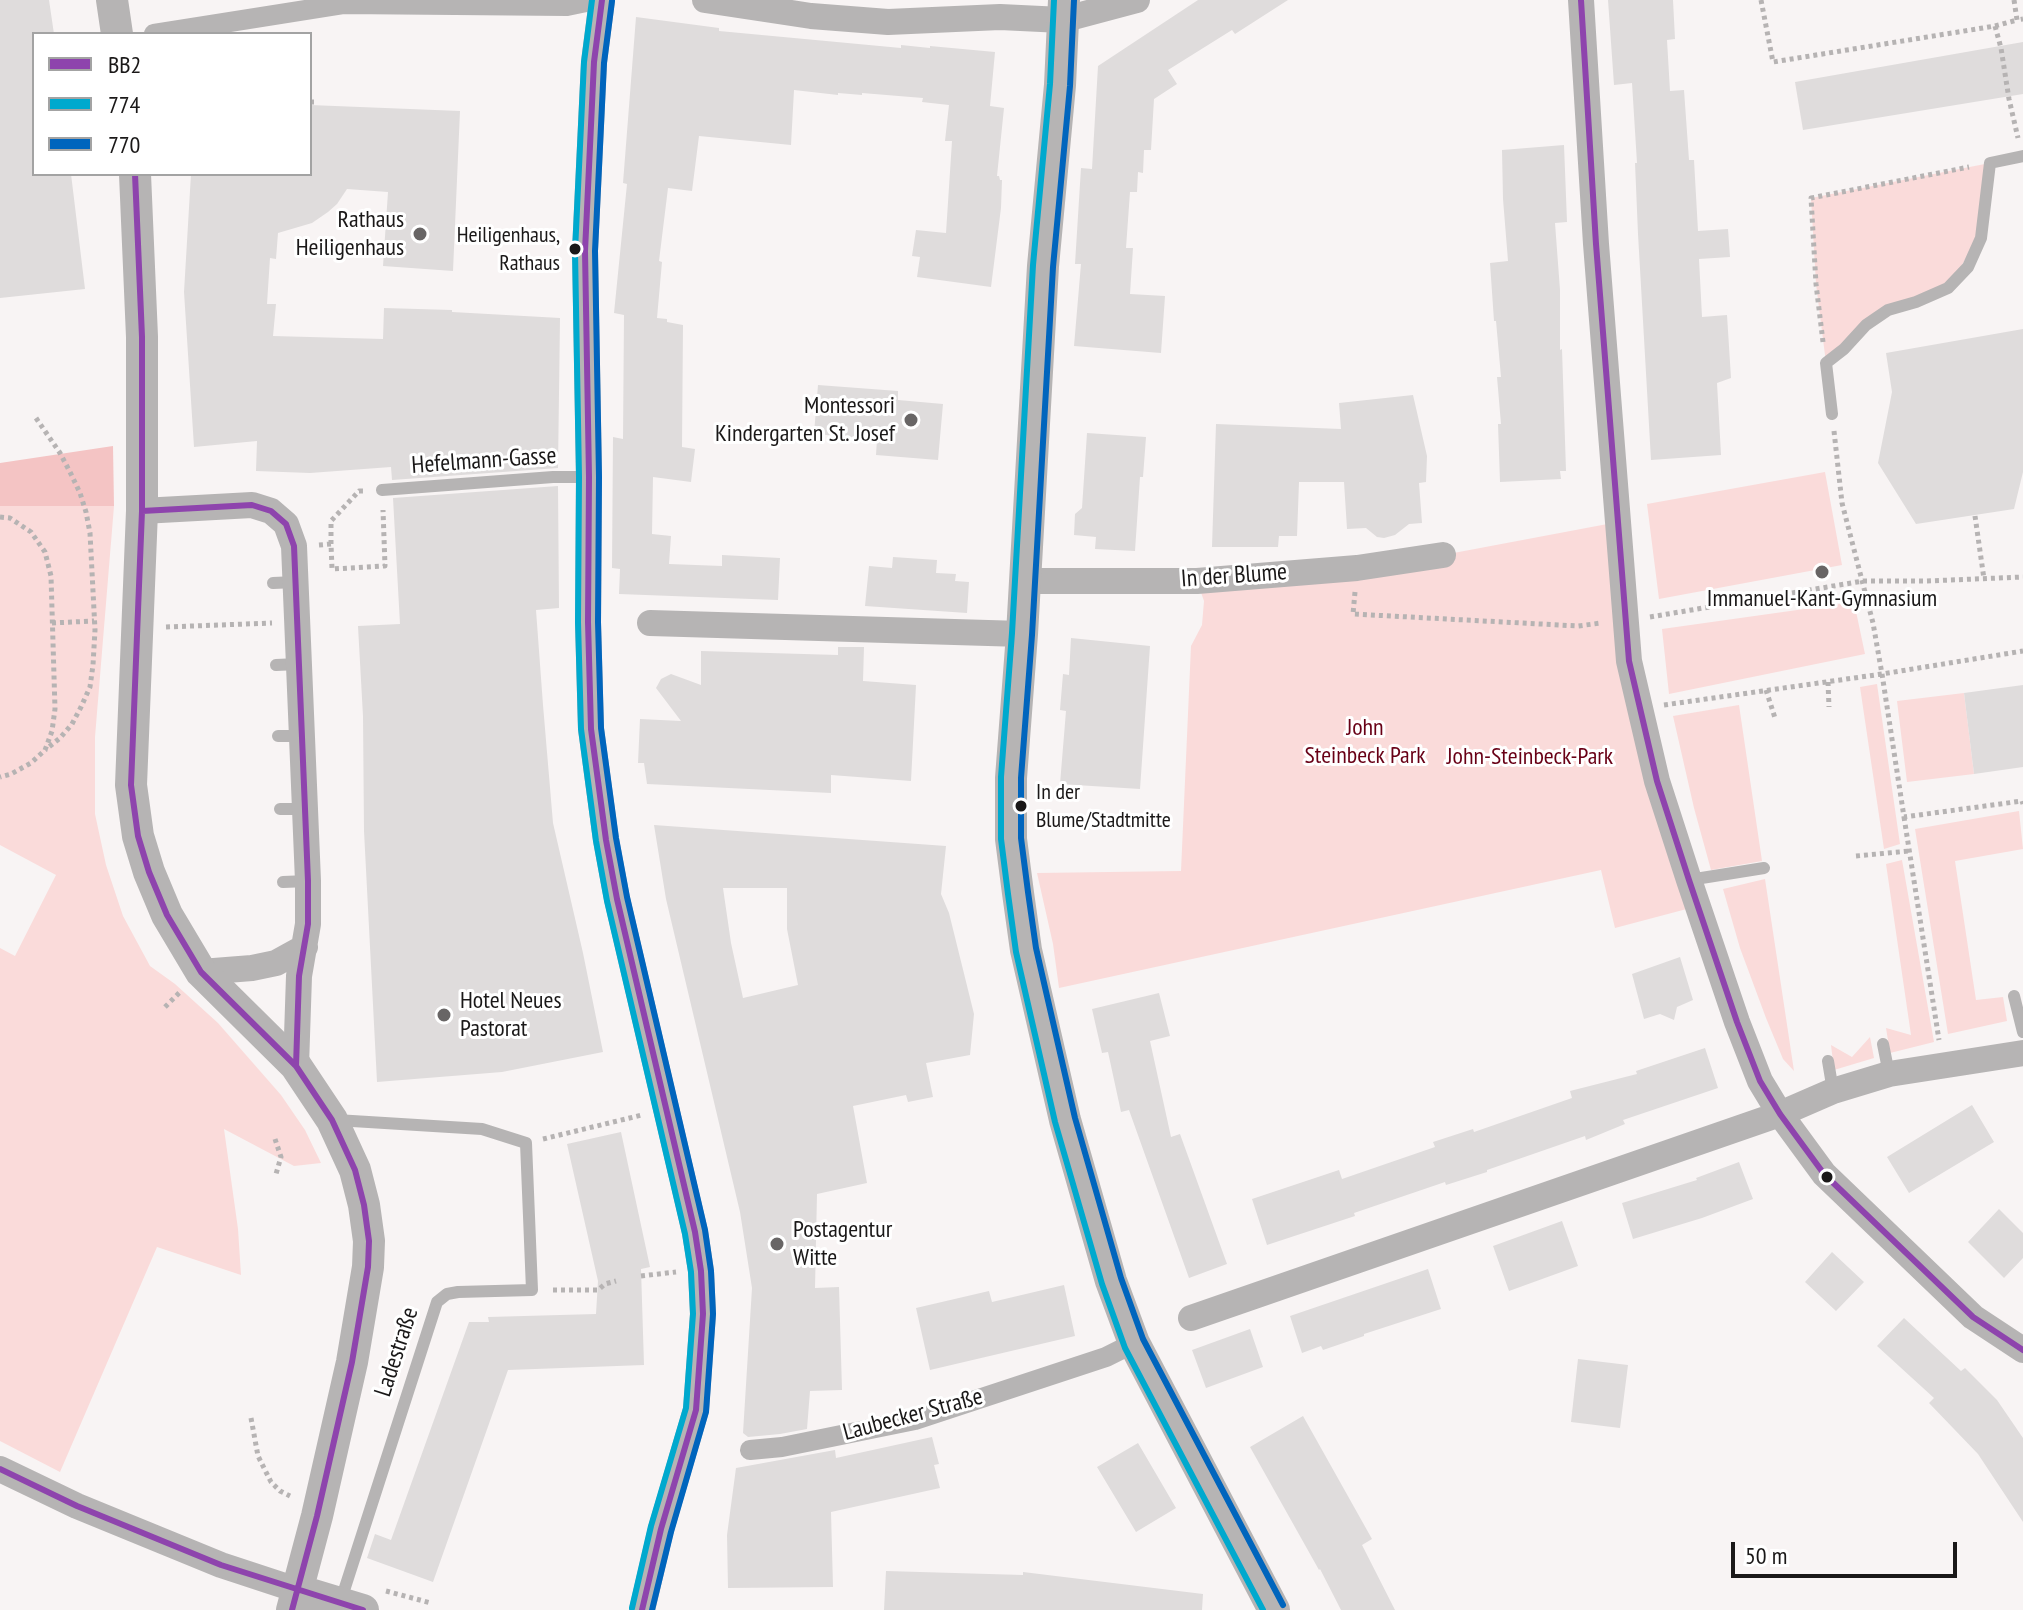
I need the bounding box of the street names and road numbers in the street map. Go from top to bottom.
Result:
street label: Hefelmann-Gasse [411,442,557,480]
street label: In der Blume [1180,558,1288,594]
street label: Ladestraße [369,1304,425,1400]
street label: Laubecker Straße [840,1383,986,1447]

